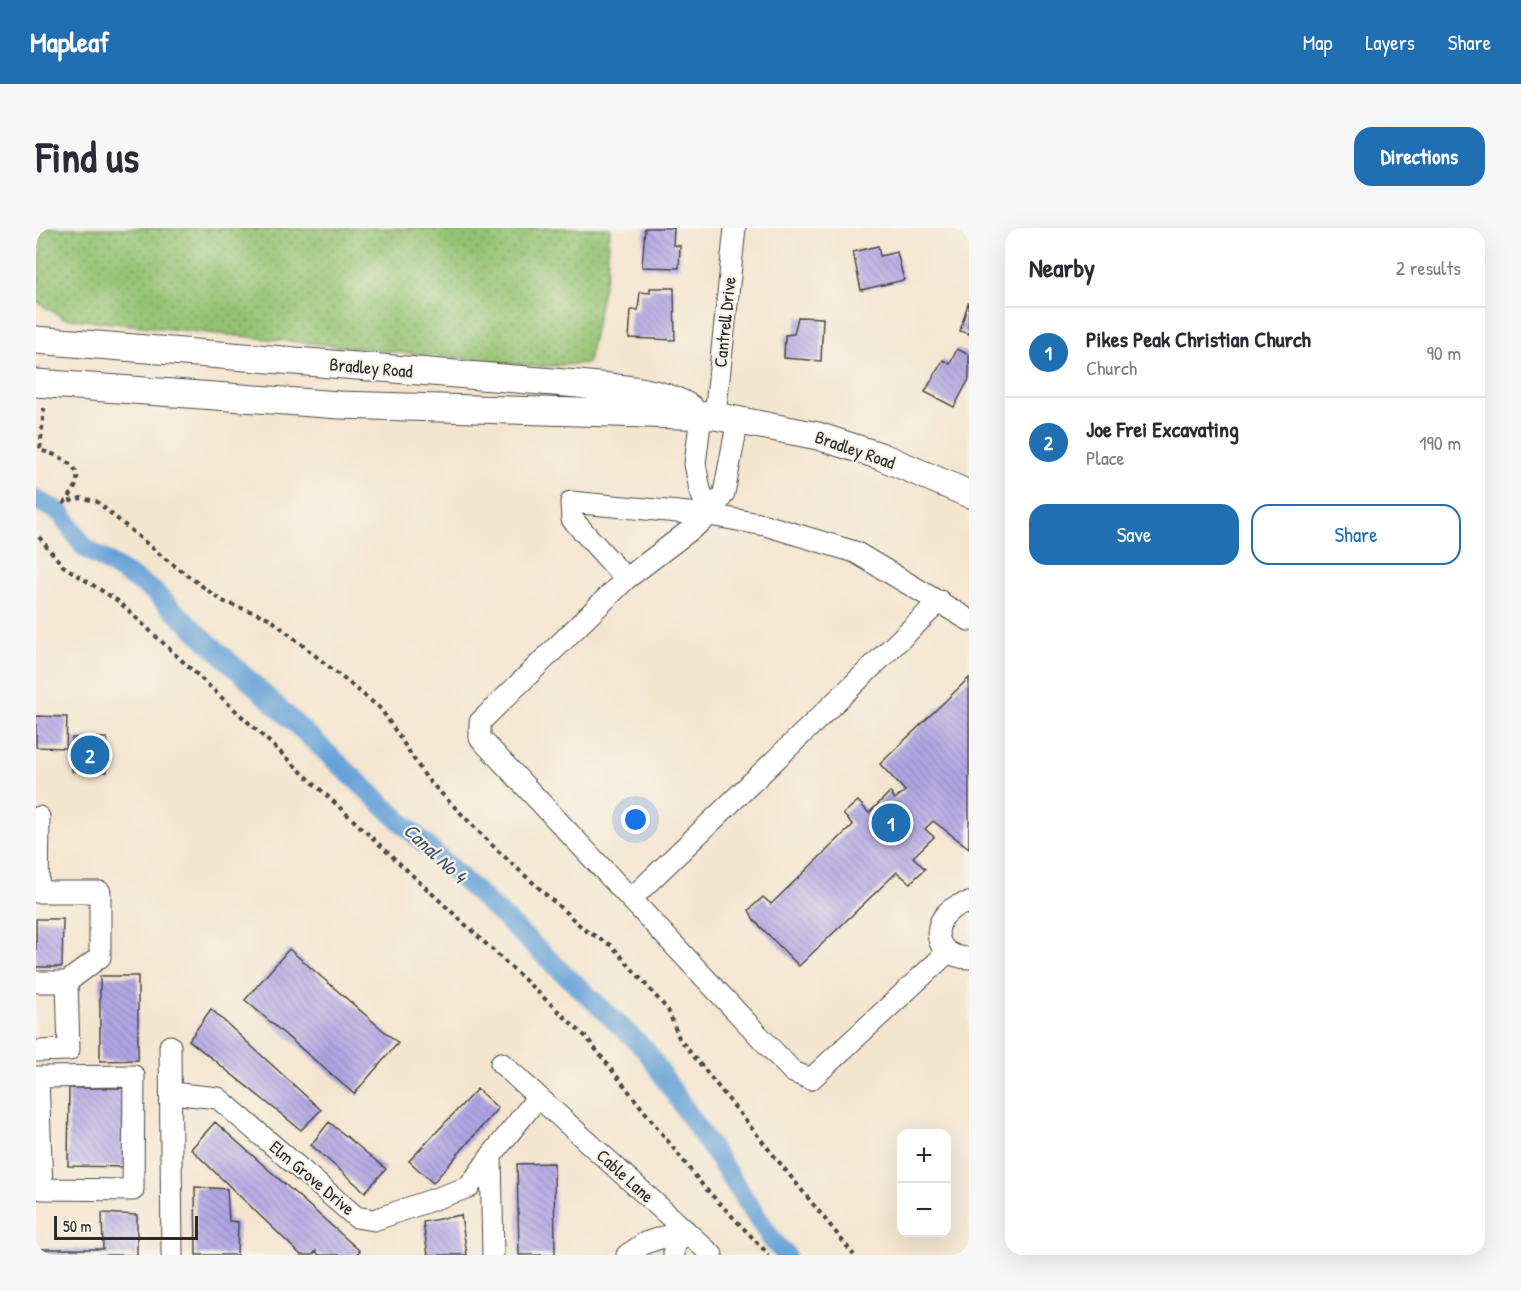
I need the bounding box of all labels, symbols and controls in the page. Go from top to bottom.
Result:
text: Mapleaf [30,23,109,61]
text: Map [1303,28,1332,57]
text: Layers [1365,28,1415,57]
text: Share [1448,28,1491,57]
button: Directions [1354,127,1485,186]
text: Find us [36,128,139,185]
text: Nearby [1029,250,1095,285]
text: 2 results [1396,254,1461,281]
street label: Cantrell Drive [707,275,742,369]
text: Pikes Peak Christian Church [1086,324,1311,354]
text: 1 [1045,339,1052,366]
text: 90 m [1427,339,1461,366]
street label: Bradley Road [328,351,414,384]
text: Church [1086,354,1137,381]
text: Joe Frei Excavating [1086,414,1239,444]
street label: Bradley Road [812,424,899,475]
text: 2 [1044,429,1053,456]
text: 190 m [1419,429,1461,456]
text: Place [1086,444,1125,471]
button: Save [1029,504,1239,565]
button: Share [1251,504,1461,565]
pin: 2 [70,732,110,778]
pin: 1 [872,800,910,846]
your location [621,805,650,834]
water label: Canal No 4 [398,817,474,890]
map controls [897,1129,951,1237]
button: + [897,1129,951,1183]
street label: Elm Grove Drive [264,1135,360,1221]
street label: Cable Lane [591,1143,660,1208]
button: − [897,1183,951,1237]
scale bar [54,1213,198,1240]
text: 50 m [63,1215,92,1237]

